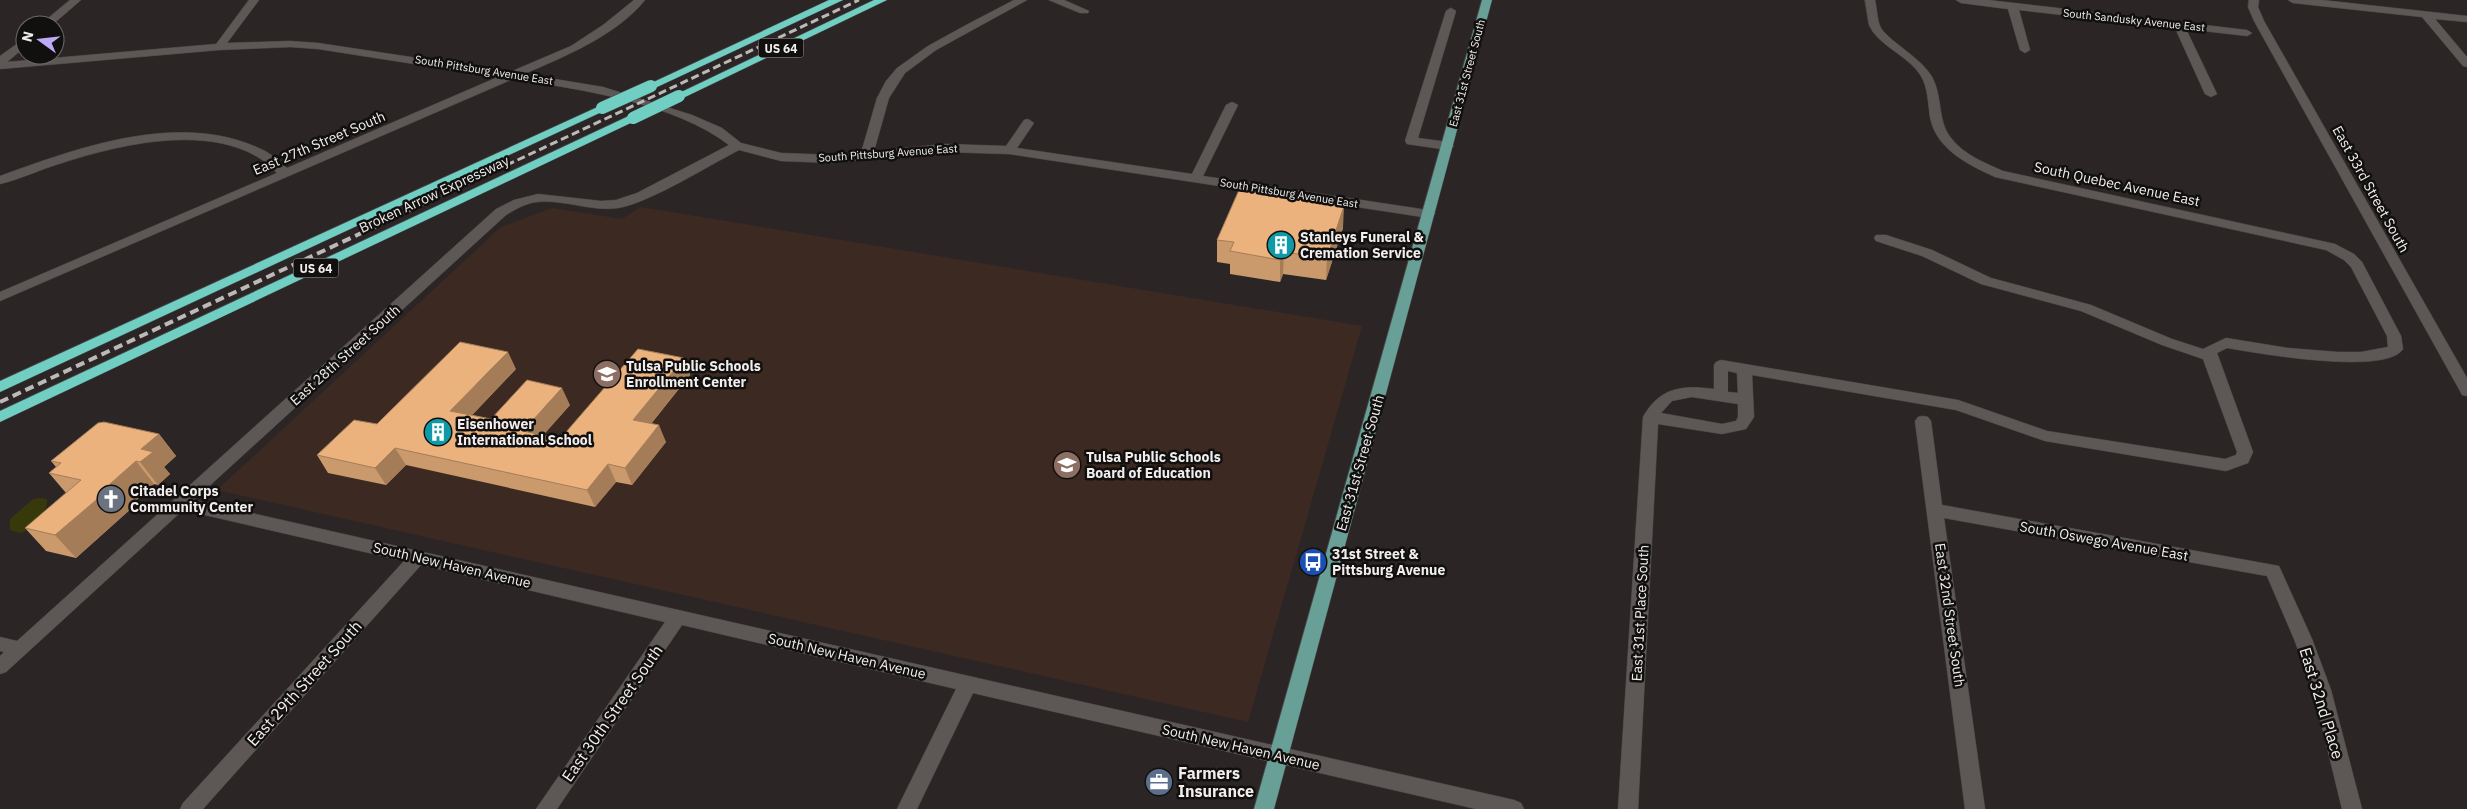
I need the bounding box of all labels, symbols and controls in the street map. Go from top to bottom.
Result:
street label: South Sandusky Avenue East [2062,6,2206,34]
north arrow [15,15,65,65]
street label: East 31st Street South [1446,18,1488,128]
text: N [17,29,37,44]
road number: US 64 [758,38,804,58]
street label: South Pittsburg Avenue East [414,52,554,88]
street label: East 27th Street South [250,107,388,179]
street label: East 33rd Street South [2329,122,2413,256]
street label: South Pittsburg Avenue East [818,141,958,165]
street label: Broken Arrow Expressway [356,151,512,237]
street label: South Quebec Avenue East [2032,158,2202,210]
street label: South Pittsburg Avenue East [1219,175,1359,211]
place label: Stanleys Funeral & Cremation Service [1300,228,1424,262]
building icon: Stanleys Funeral & Cremation Service [1266,230,1296,260]
road number: US 64 [294,258,338,278]
street label: East 28th Street South [286,301,404,409]
place label: Tulsa Public Schools Enrollment Center [626,357,761,391]
school or university icon: Tulsa Public Schools Enrollment Center [592,359,622,389]
street label: East 31st Street South [1332,393,1388,533]
place label: Eisenhower International School [457,415,592,449]
building icon: Eisenhower International School [423,417,453,447]
place label: Tulsa Public Schools Board of Education [1086,448,1221,482]
school or university icon: Tulsa Public Schools Board of Education [1052,450,1082,480]
place label: Citadel Corps Community Center [130,482,253,516]
church icon: Citadel Corps Community Center [96,484,126,514]
street label: South Oswego Avenue East [2018,517,2190,565]
street label: South New Haven Avenue [371,538,533,592]
street label: East 32nd Street South [1931,542,1969,688]
street label: East 31st Place South [1627,544,1653,682]
place label: 31st Street & Pittsburg Avenue [1332,545,1445,579]
bus stop icon: 31st Street & Pittsburg Avenue [1298,547,1328,577]
street label: East 29th Street South [242,616,366,750]
street label: South New Haven Avenue [766,629,928,683]
street label: East 30th Street South [557,641,667,785]
street label: East 32nd Place [2296,645,2349,761]
street label: South New Haven Avenue [1160,720,1322,774]
place label: Farmers Insurance [1178,763,1254,801]
office icon: Farmers Insurance [1144,767,1174,797]

